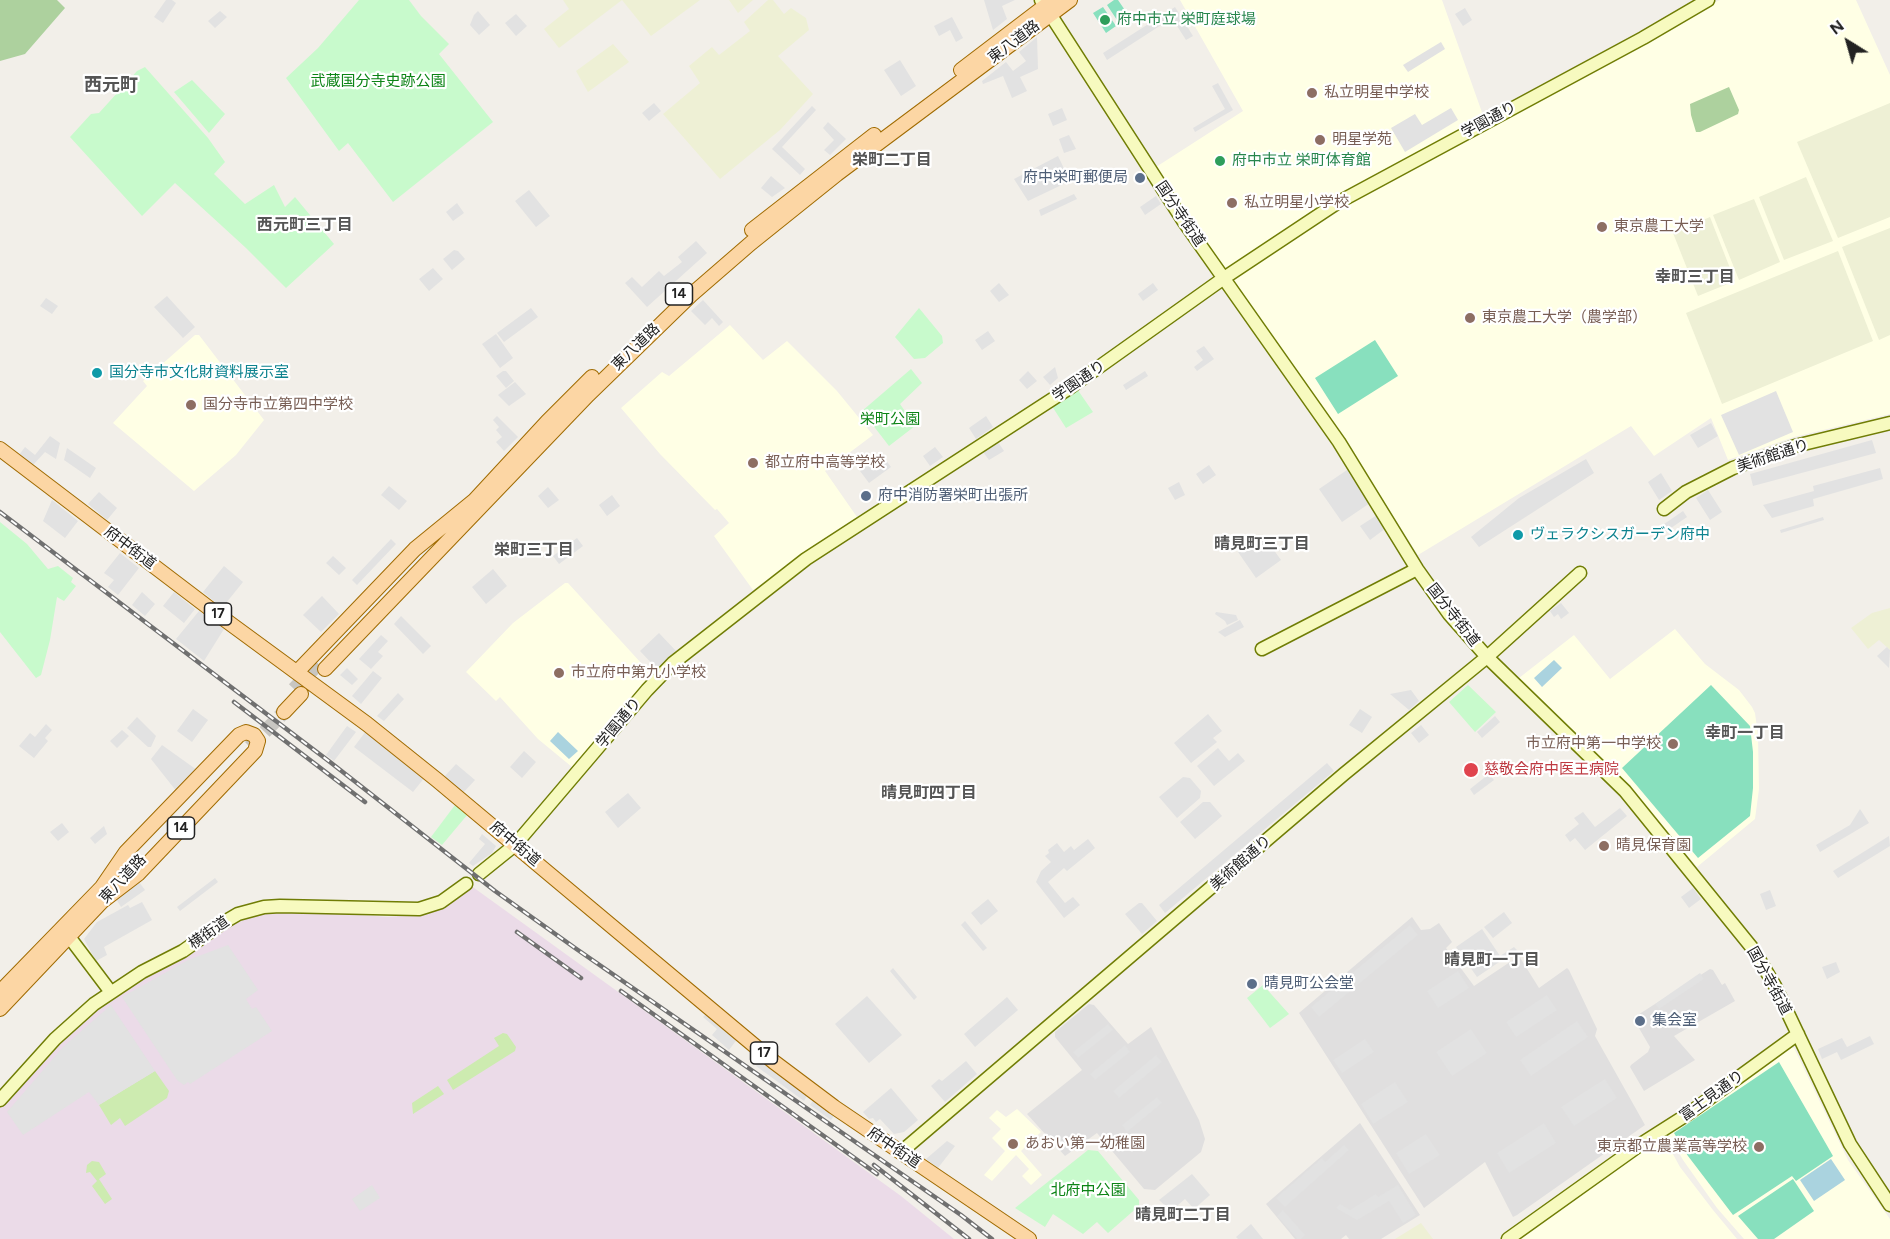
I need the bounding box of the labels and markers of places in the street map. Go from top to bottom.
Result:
place label: 府中市立 栄町庭球場 [1117,11,1256,29]
marker: 府中市立 栄町庭球場 [1098,13,1112,27]
place label: 私立明星中学校 [1324,84,1429,102]
marker: 私立明星中学校 [1305,86,1319,100]
place label: 明星学苑 [1332,131,1392,149]
marker: 明星学苑 [1313,133,1327,147]
place label: 府中市立 栄町体育館 [1232,152,1371,170]
marker: 府中市立 栄町体育館 [1213,154,1227,168]
place label: 府中栄町郵便局 [1023,169,1128,187]
marker: 府中栄町郵便局 [1133,171,1147,185]
place label: 私立明星小学校 [1244,194,1349,212]
marker: 私立明星小学校 [1225,196,1239,210]
place label: 東京農工大学 [1614,218,1704,236]
marker: 東京農工大学 [1595,220,1609,234]
place label: 東京農工大学（農学部） [1482,309,1647,327]
marker: 東京農工大学（農学部） [1463,311,1477,325]
place label: 国分寺市文化財資料展示室 [109,364,289,382]
marker: 国分寺市文化財資料展示室 [90,366,104,380]
place label: 国分寺市立第四中学校 [203,396,353,414]
marker: 国分寺市立第四中学校 [184,398,198,412]
place label: 都立府中高等学校 [765,454,885,472]
marker: 都立府中高等学校 [746,456,760,470]
place label: 府中消防署栄町出張所 [878,487,1028,505]
marker: 府中消防署栄町出張所 [859,489,873,503]
place label: ヴェラクシスガーデン府中 [1530,526,1710,544]
marker: ヴェラクシスガーデン府中 [1511,528,1525,542]
place label: 市立府中第九小学校 [571,664,706,682]
marker: 市立府中第九小学校 [552,666,566,680]
place label: 市立府中第一中学校 [1526,735,1661,753]
marker: 市立府中第一中学校 [1666,737,1680,751]
marker: 慈敬会府中医王病院 [1462,761,1480,779]
place label: 慈敬会府中医王病院 [1484,761,1619,779]
place label: 晴見保育園 [1616,837,1691,855]
marker: 晴見保育園 [1597,839,1611,853]
place label: 晴見町公会堂 [1264,975,1354,993]
marker: 晴見町公会堂 [1245,977,1259,991]
place label: 集会室 [1652,1012,1697,1030]
marker: 集会室 [1633,1014,1647,1028]
place label: あおい第一幼稚園 [1025,1135,1145,1153]
marker: あおい第一幼稚園 [1006,1137,1020,1151]
place label: 東京都立農業高等学校 [1597,1138,1747,1156]
marker: 東京都立農業高等学校 [1752,1140,1766,1154]

